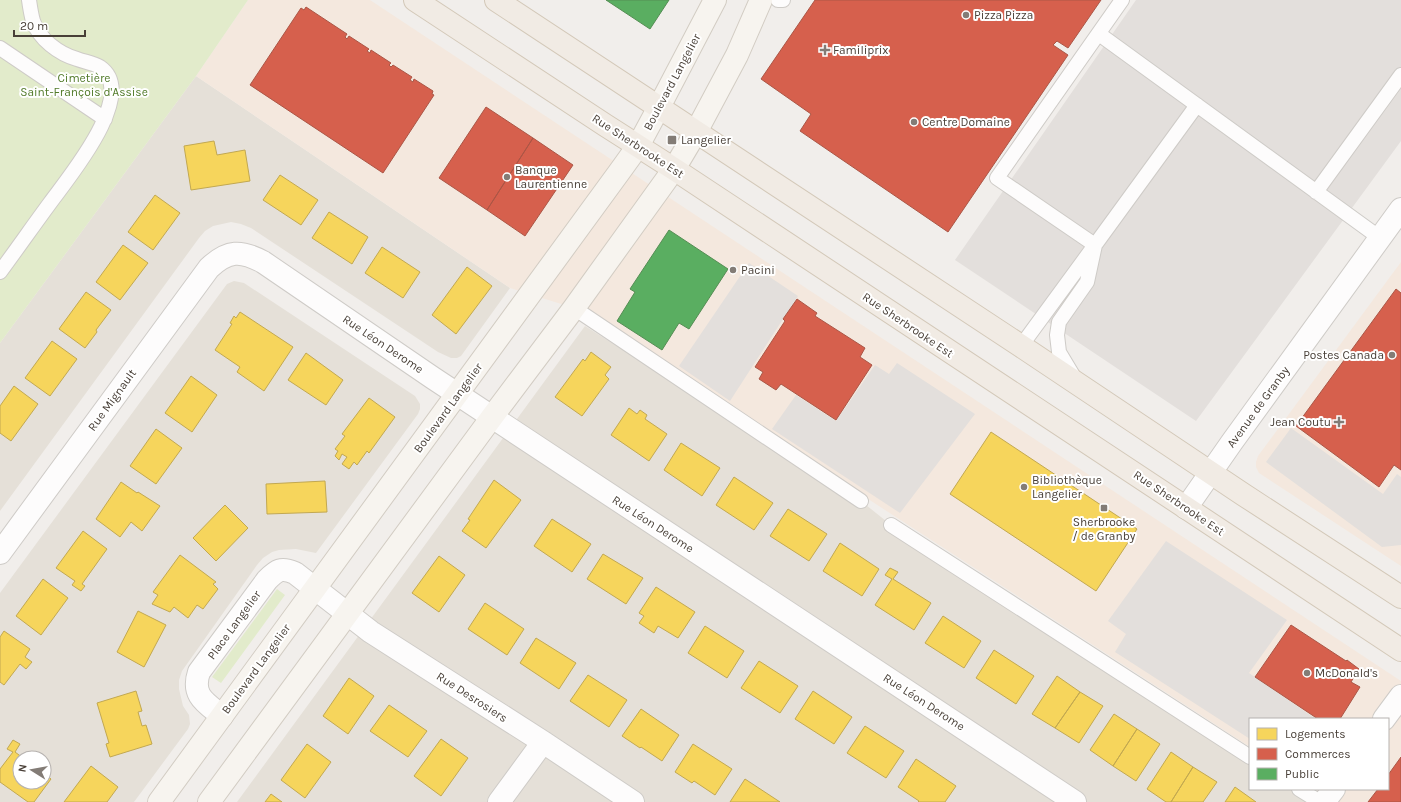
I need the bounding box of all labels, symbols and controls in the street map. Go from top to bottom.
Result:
place label: Pizza Pizza [974,8,1033,22]
marker: Pizza Pizza [961,10,971,20]
scale bar [14,12,85,38]
text: 20 m [20,19,48,33]
street label: Boulevard Langelier [641,31,704,133]
place label: Familiprix [833,43,888,57]
marker: Familiprix [820,45,830,55]
park label: Cimetière Saint-François d'Assise [20,71,148,99]
street label: Rue Sherbrooke Est [590,111,687,181]
place label: Centre Domaine [922,115,1010,129]
marker: Centre Domaine [909,117,919,127]
place label: Langelier [681,133,731,147]
marker: Langelier [666,134,678,146]
place label: Banque Laurentienne [515,163,587,191]
marker: Banque Laurentienne [502,172,512,182]
place label: Pacini [741,263,775,277]
marker: Pacini [728,265,738,275]
street label: Rue Sherbrooke Est [860,289,956,361]
street label: Rue Léon Derome [340,312,426,376]
place label: Postes Canada [1303,348,1384,362]
marker: Postes Canada [1387,350,1397,360]
street label: Boulevard Langelier [411,360,486,456]
street label: Avenue de Granby [1224,363,1292,450]
street label: Rue Mignault [85,366,139,434]
place label: Jean Coutu [1270,415,1331,429]
marker: Jean Coutu [1334,417,1344,427]
street label: Rue Sherbrooke Est [1131,467,1227,539]
place label: Bibliothèque Langelier [1032,473,1102,501]
marker: Bibliothèque Langelier [1019,482,1029,492]
street label: Rue Léon Derome [610,492,696,556]
marker: Sherbrooke / de Granby [1099,503,1109,513]
place label: Sherbrooke / de Granby [1073,515,1136,543]
street label: Place Langelier [204,587,264,662]
street label: Boulevard Langelier [219,621,294,717]
place label: McDonald's [1315,666,1378,680]
marker: McDonald's [1302,668,1312,678]
street label: Rue Desrosiers [434,669,510,725]
street label: Rue Léon Derome [881,670,967,734]
legend [1249,718,1389,790]
text: Logements [1285,727,1346,741]
text: Commerces [1285,747,1351,761]
north arrow [12,750,52,790]
text: N [16,763,30,773]
text: Public [1285,767,1319,781]

